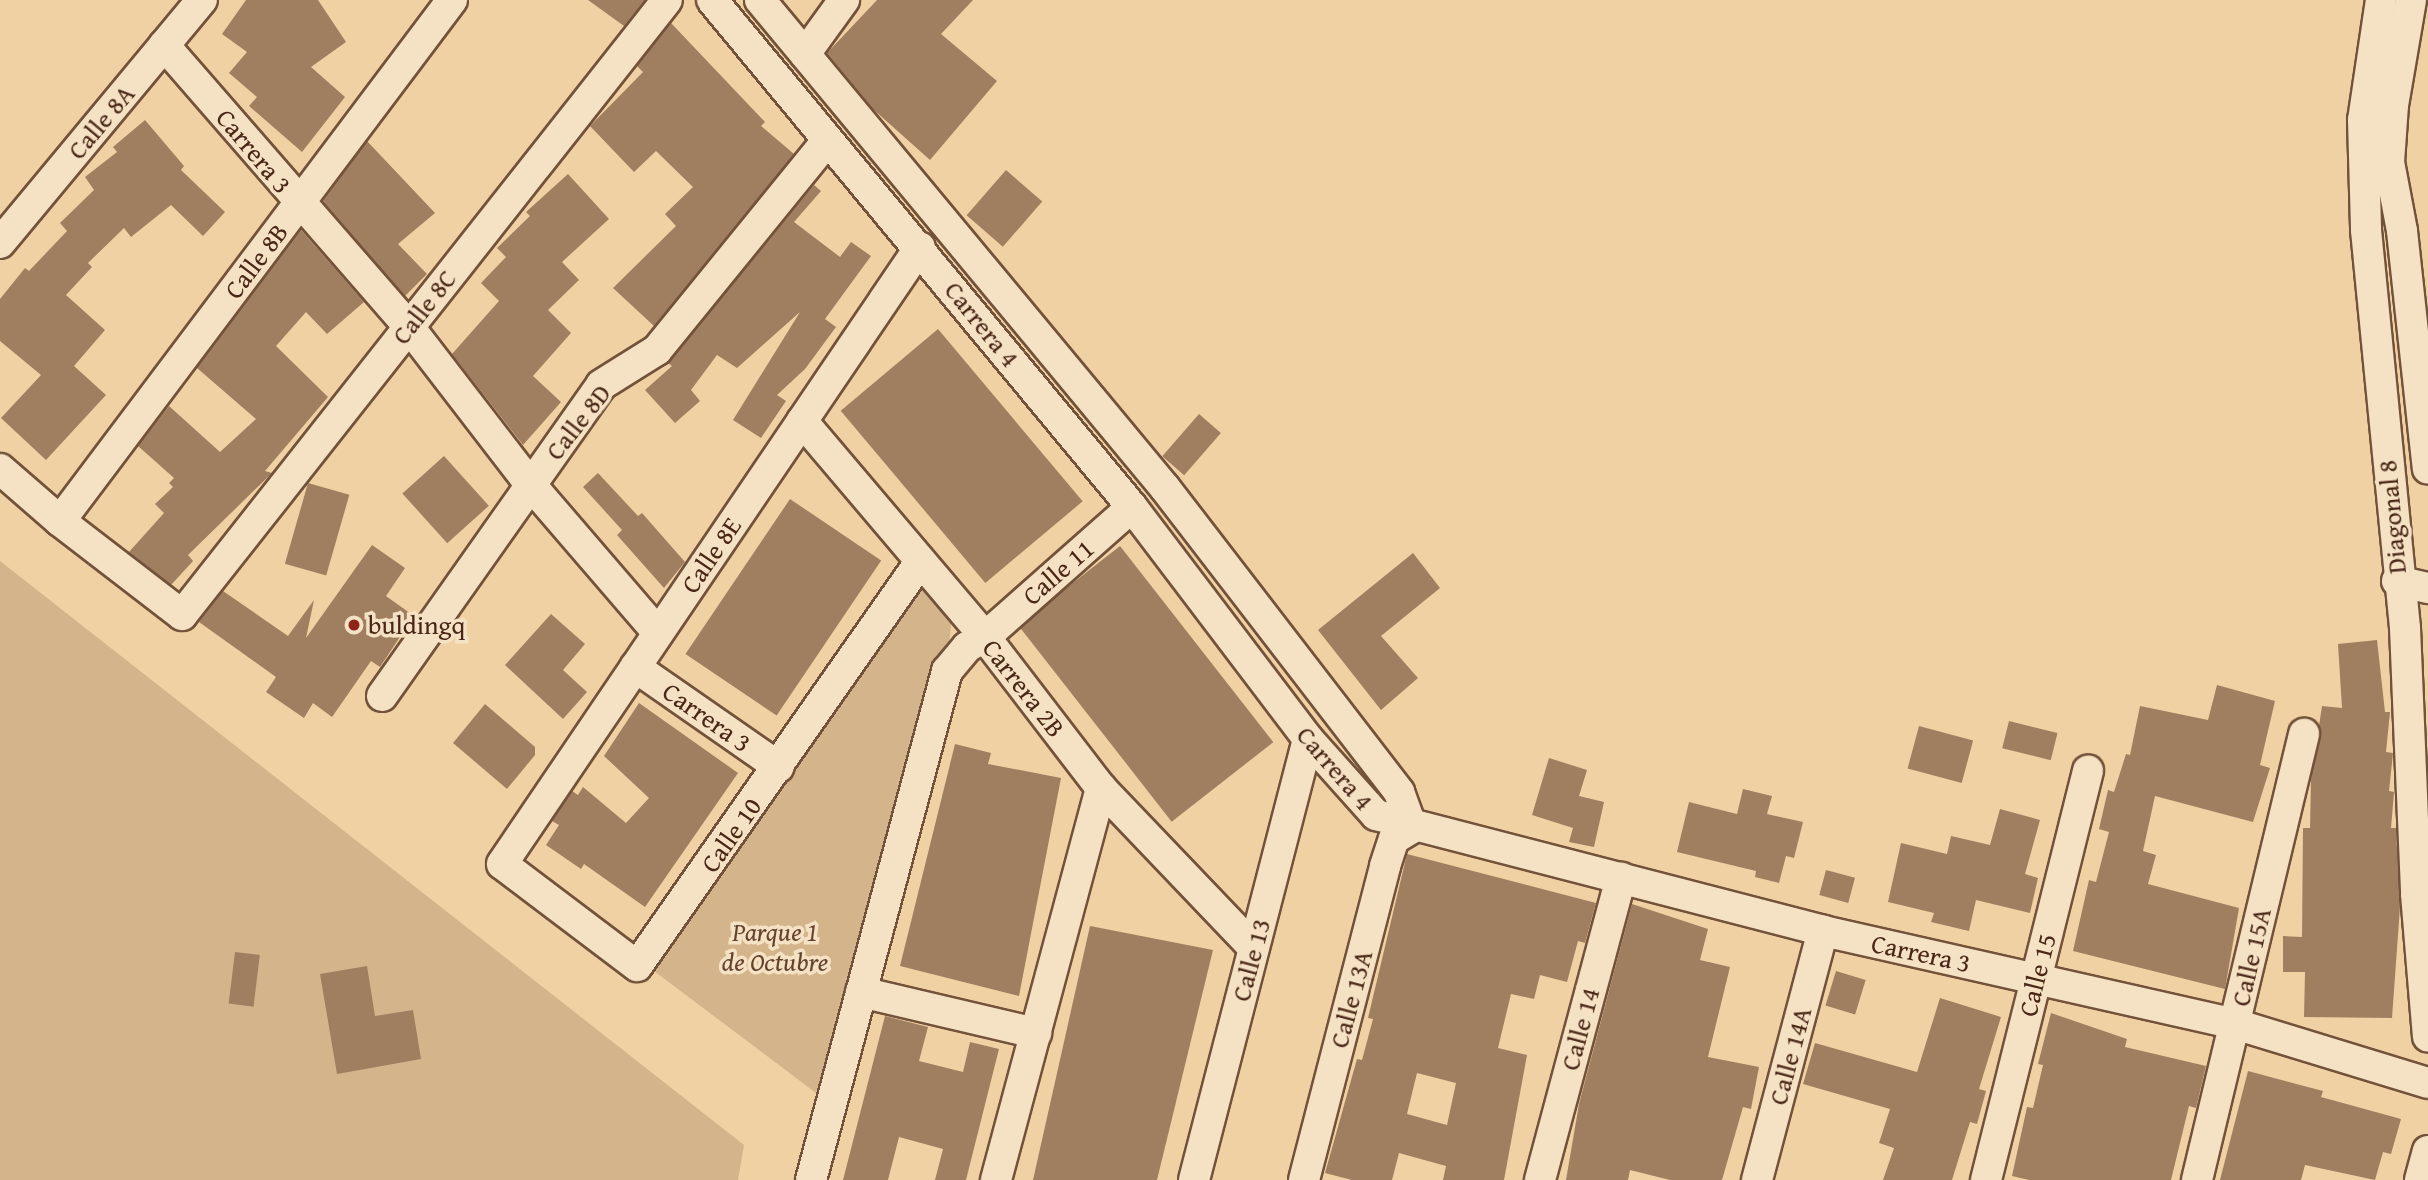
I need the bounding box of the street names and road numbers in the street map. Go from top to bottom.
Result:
street label: Calle 8A [61,79,141,165]
street label: Carrera 3 [210,102,298,200]
street label: Calle 8B [218,217,294,305]
street label: Calle 8C [385,264,463,350]
street label: Carrera 4 [938,275,1026,373]
street label: Calle 8D [539,378,617,466]
street label: Diagonal 8 [2371,459,2413,575]
street label: Calle 8E [674,511,748,599]
street label: Calle 11 [1016,533,1100,611]
street label: Carrera 2B [976,633,1072,743]
street label: Carrera 3 [657,675,757,759]
street label: Carrera 4 [1290,720,1380,816]
street label: Calle 10 [694,792,768,878]
street label: Calle 15A [2225,905,2277,1009]
street label: Calle 13 [1225,915,1277,1005]
street label: Carrera 3 [1869,927,1973,979]
street label: Calle 15 [2012,930,2062,1020]
street label: Calle 13A [1323,947,1379,1051]
street label: Calle 14 [1554,984,1606,1074]
street label: Calle 14A [1762,1004,1818,1108]

